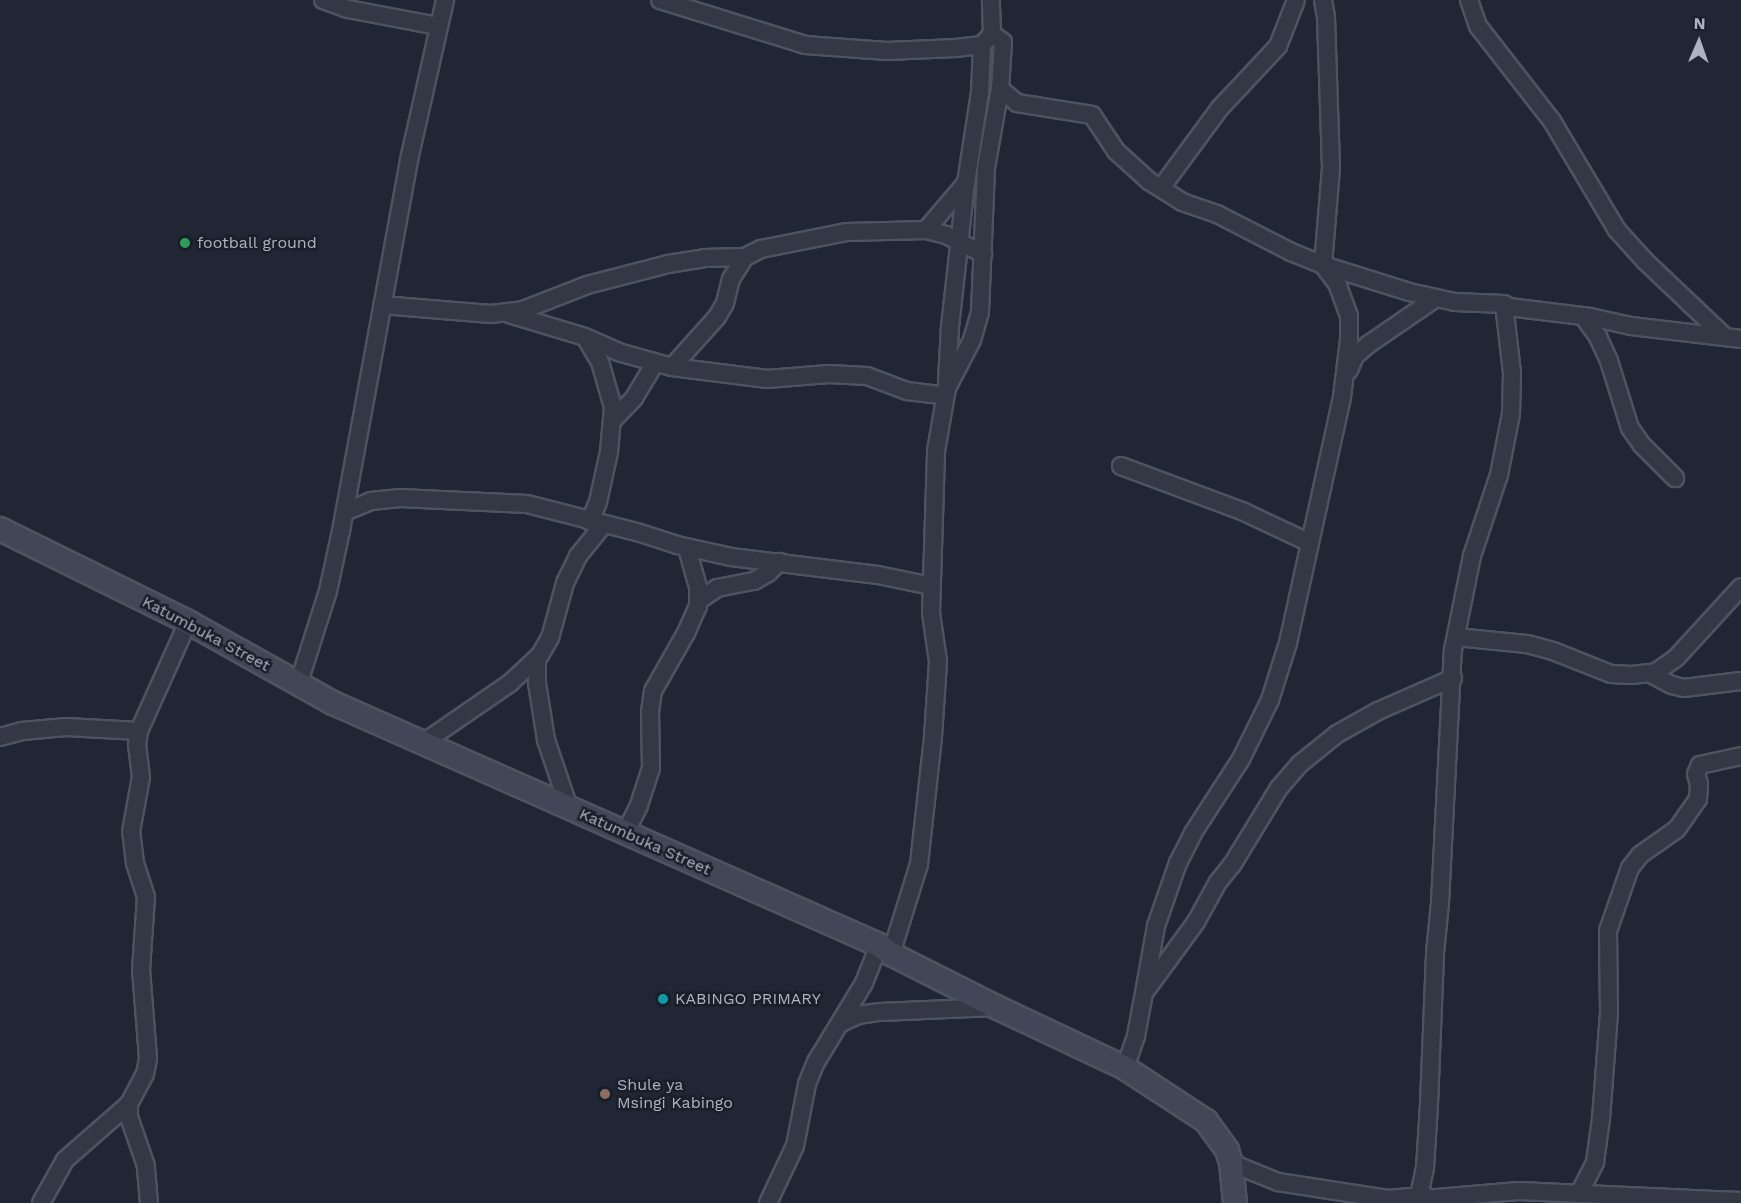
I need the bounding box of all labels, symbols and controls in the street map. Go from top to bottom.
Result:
north arrow [1669,12,1729,72]
text: N [1693,14,1706,33]
place label: football ground [197,233,317,253]
marker: football ground [178,236,192,250]
street label: Katumbuka Street [139,592,273,676]
street label: Katumbuka Street [576,804,714,880]
place label: KABINGO PRIMARY [675,989,821,1009]
marker: KABINGO PRIMARY [656,992,670,1006]
place label: Shule ya Msingi Kabingo [617,1075,733,1113]
marker: Shule ya Msingi Kabingo [598,1087,612,1101]

